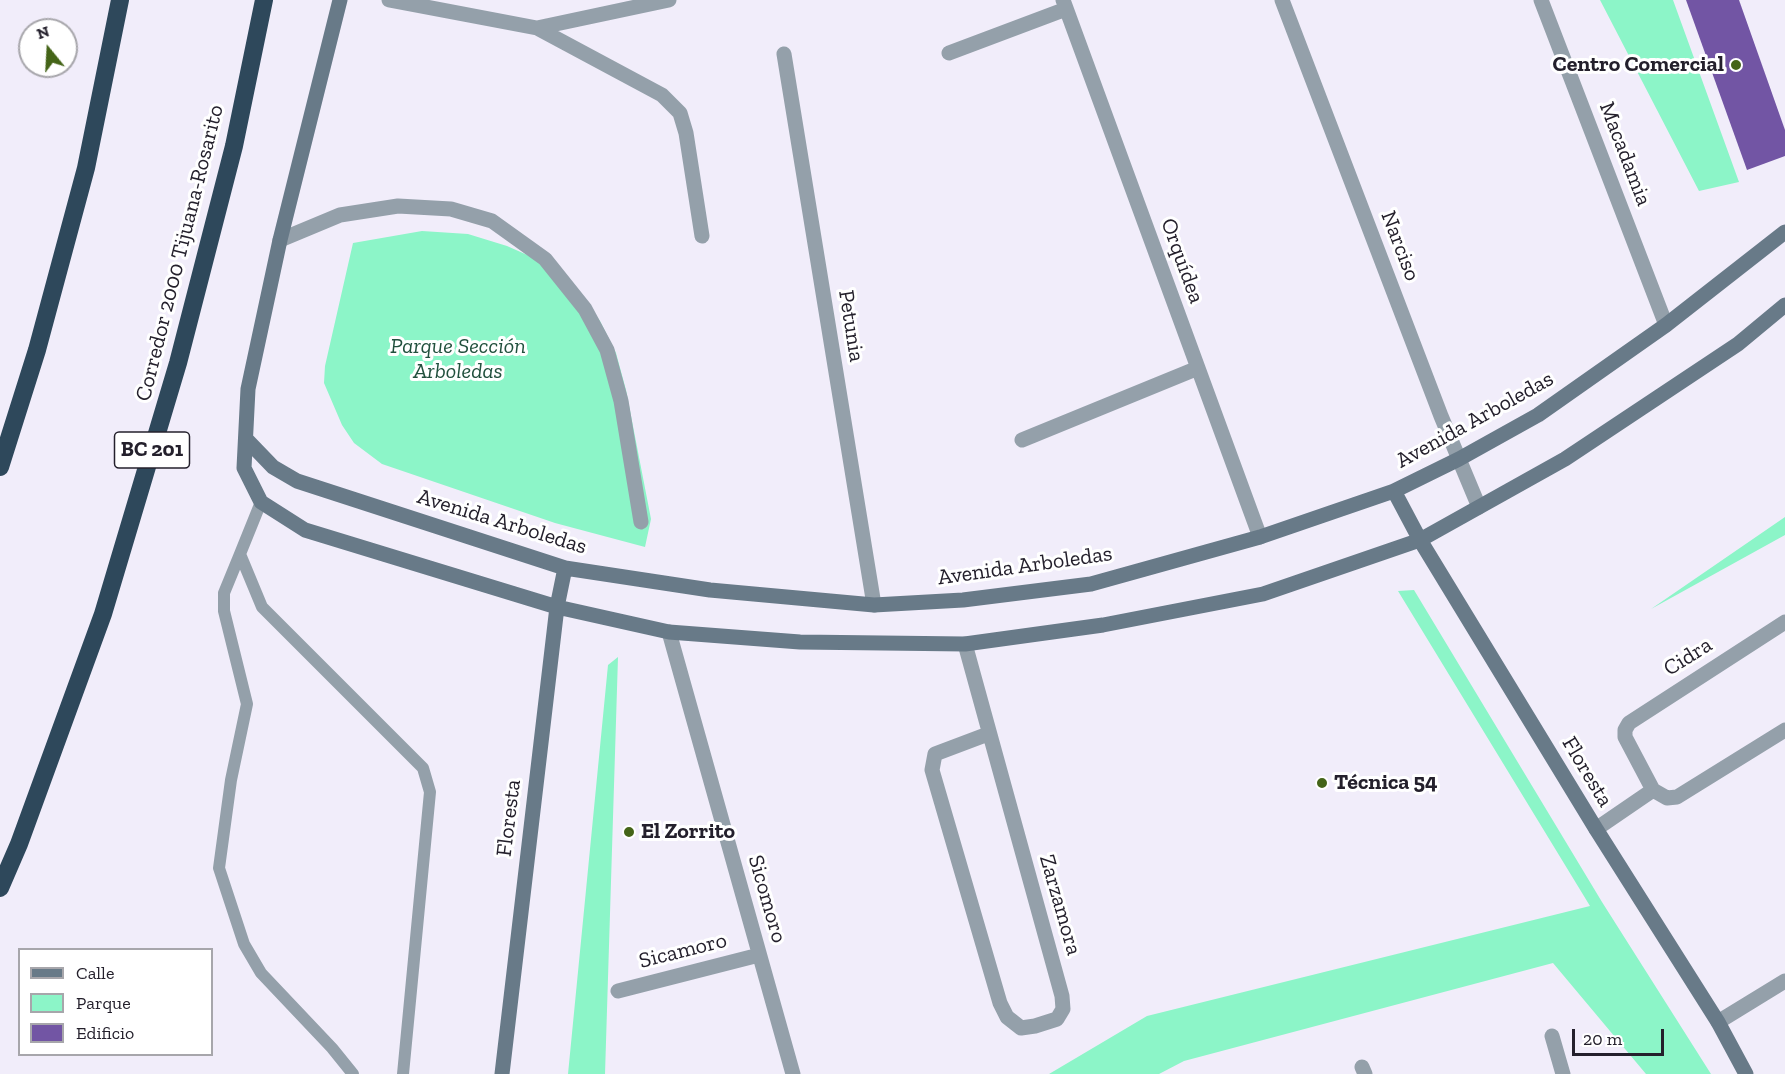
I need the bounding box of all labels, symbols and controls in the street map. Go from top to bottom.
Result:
north arrow [18,18,78,78]
text: N [34,21,52,43]
place label: Centro Comercial [1552,52,1724,78]
marker: Centro Comercial [1729,58,1743,72]
street label: Macadamia [1593,98,1657,210]
street label: Corredor 2000 Tijuana-Rosarito [130,102,230,404]
street label: Narciso [1375,207,1425,285]
street label: Orquídea [1154,215,1210,307]
street label: Petunia [832,288,870,364]
park label: Parque Sección Arboledas [390,334,526,386]
street label: Avenida Arboledas [1392,366,1558,474]
road number: BC 201 [114,432,190,468]
street label: Avenida Arboledas [414,484,590,560]
street label: Avenida Arboledas [936,541,1114,591]
street label: Cidra [1659,632,1717,682]
street label: Floresta [1556,732,1618,812]
place label: Técnica 54 [1334,770,1438,796]
marker: Técnica 54 [1315,776,1329,790]
street label: Floresta [491,778,527,858]
place label: El Zorrito [641,819,735,845]
marker: El Zorrito [622,825,636,839]
street label: Sicomoro [742,852,792,946]
street label: Zarzamora [1033,852,1087,958]
street label: Sicamoro [636,927,730,975]
legend [18,948,213,1056]
text: Calle [76,962,114,984]
text: Parque [76,992,131,1014]
scale bar [1575,1017,1666,1055]
text: Edificio [76,1022,134,1044]
text: 20 m [1583,1028,1622,1050]

